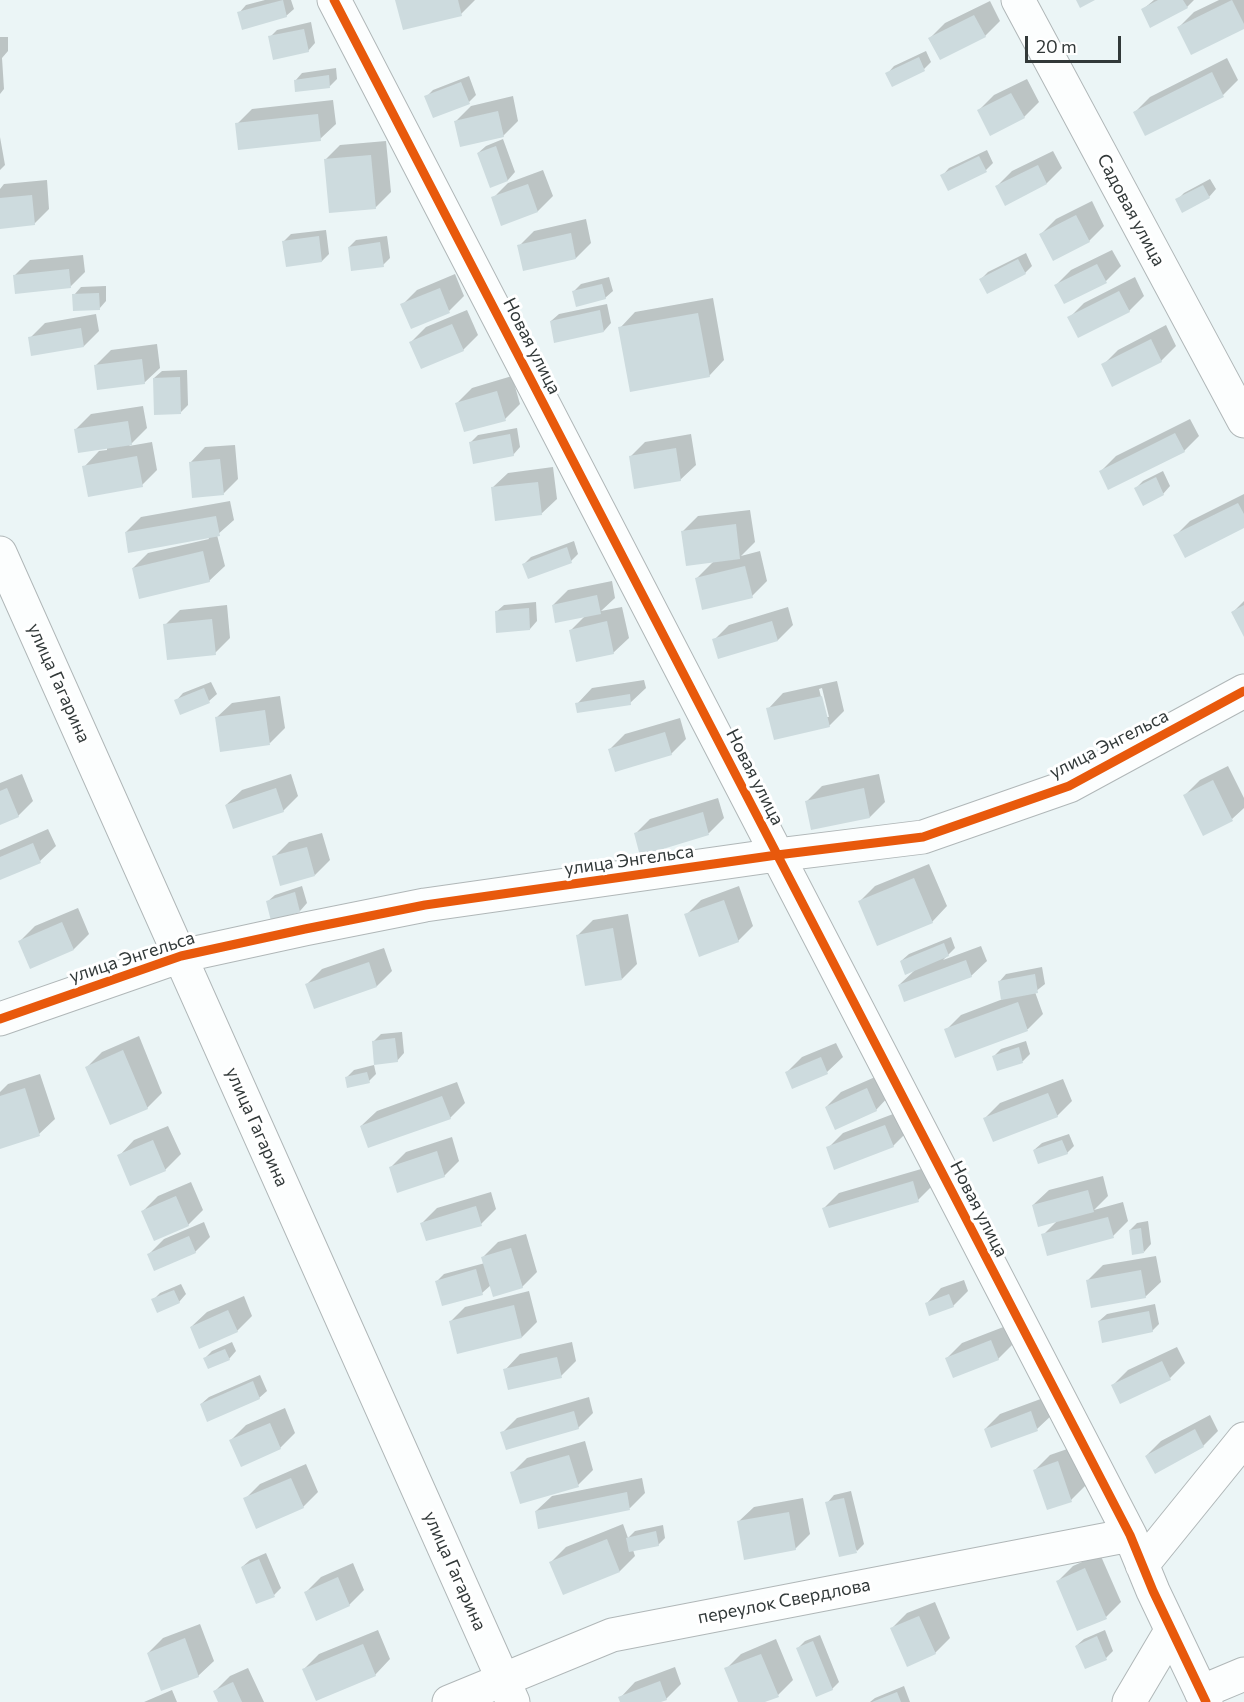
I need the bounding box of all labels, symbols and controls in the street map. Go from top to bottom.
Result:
scale bar [1028,24,1124,62]
text: 20 m [1036,35,1077,57]
street label: Садовая улица [1092,150,1170,270]
street label: Новая улица [498,294,566,398]
street label: улица Гагарина [23,620,95,746]
street label: улица Энгельса [1046,705,1172,783]
street label: Новая улица [721,725,789,829]
street label: улица Энгельса [563,840,695,880]
street label: улица Энгельса [67,927,197,987]
street label: улица Гагарина [221,1064,293,1190]
street label: Новая улица [945,1157,1013,1261]
street label: улица Гагарина [419,1508,491,1634]
street label: переулок Свердлова [696,1574,872,1628]

